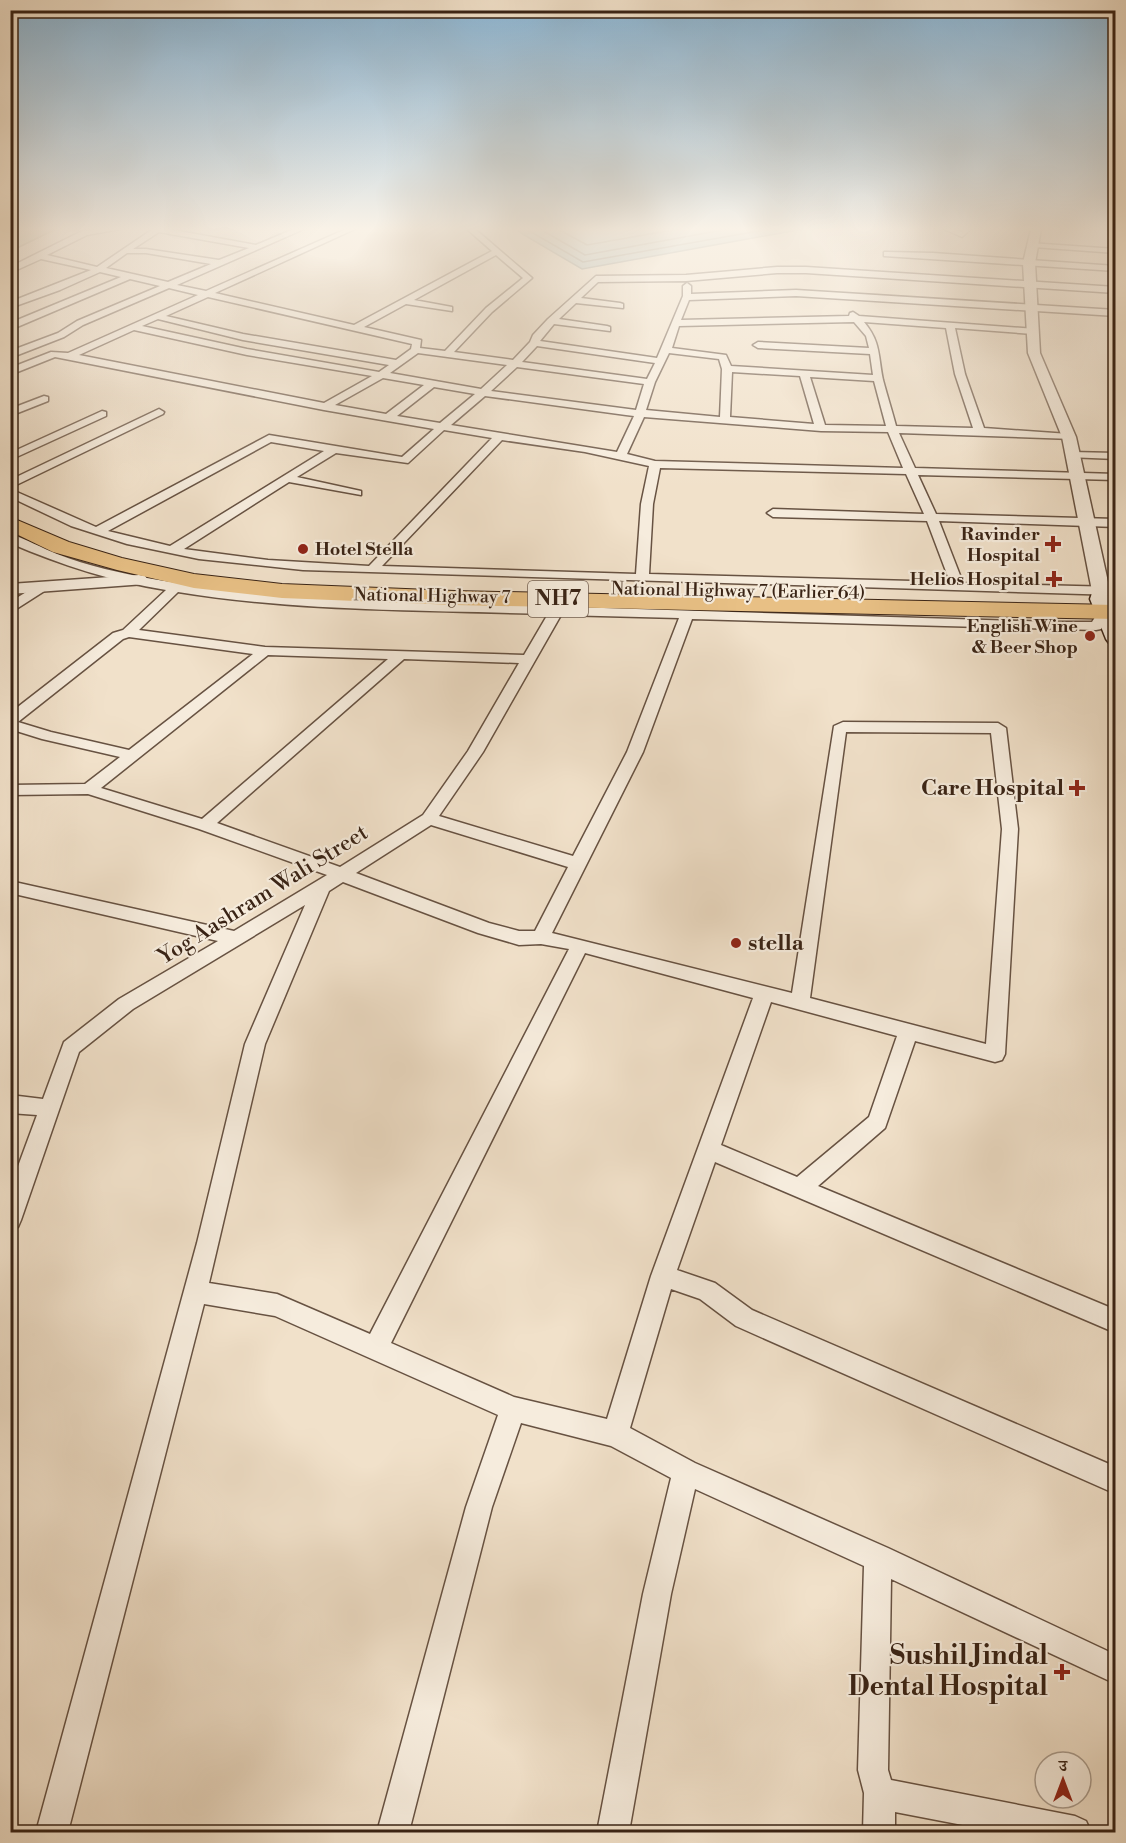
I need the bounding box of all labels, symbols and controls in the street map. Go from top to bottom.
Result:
place label: Ravinder Hospital [961,523,1040,567]
marker: Ravinder Hospital [1044,535,1062,553]
place label: Hotel Stella [315,538,414,561]
marker: Hotel Stella [296,542,310,556]
place label: Helios Hospital [910,568,1040,591]
marker: Helios Hospital [1045,570,1063,588]
street label: National Highway 7 (Earlier 64) [611,577,865,605]
road number: NH7 [528,581,588,617]
street label: National Highway 7 [353,583,511,609]
place label: English Wine & Beer Shop [967,615,1078,659]
marker: English Wine & Beer Shop [1083,629,1097,643]
place label: Care Hospital [921,775,1064,802]
marker: Care Hospital [1068,779,1086,797]
street label: Yog Aashram Wali Street [152,819,373,971]
place label: stella [748,930,805,957]
marker: stella [729,936,743,950]
place label: Sushil Jindal Dental Hospital [848,1639,1048,1704]
marker: Sushil Jindal Dental Hospital [1053,1663,1071,1681]
north arrow [1033,1750,1093,1810]
text: उ [1058,1756,1069,1776]

